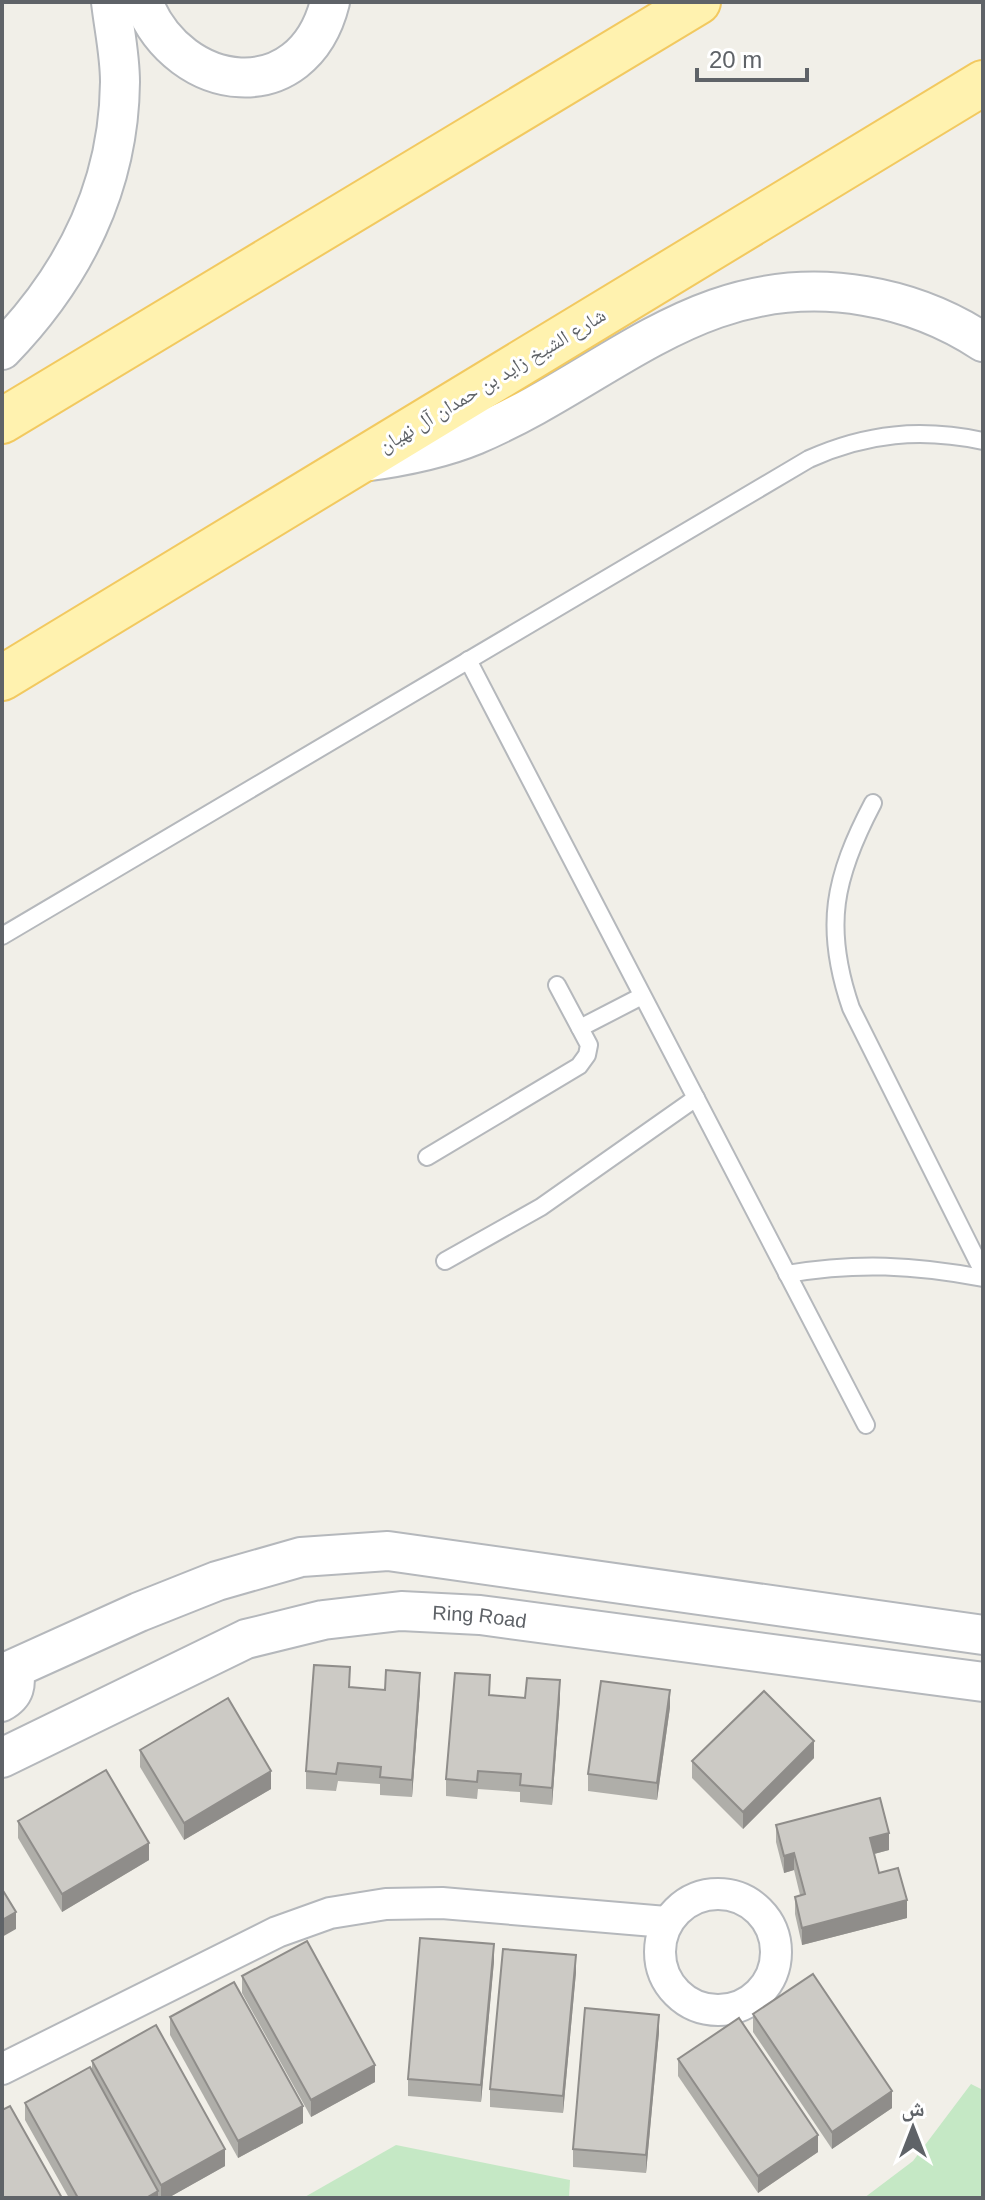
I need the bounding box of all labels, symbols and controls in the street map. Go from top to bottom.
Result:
scale bar [697,32,807,82]
text: 20 m [709,46,762,73]
street label: شارع الشيخ زايد بن حمدان آل نهيان [375,303,611,458]
street label: Ring Road [432,1602,528,1632]
north arrow [873,2088,953,2168]
text: ش [901,2096,925,2122]

